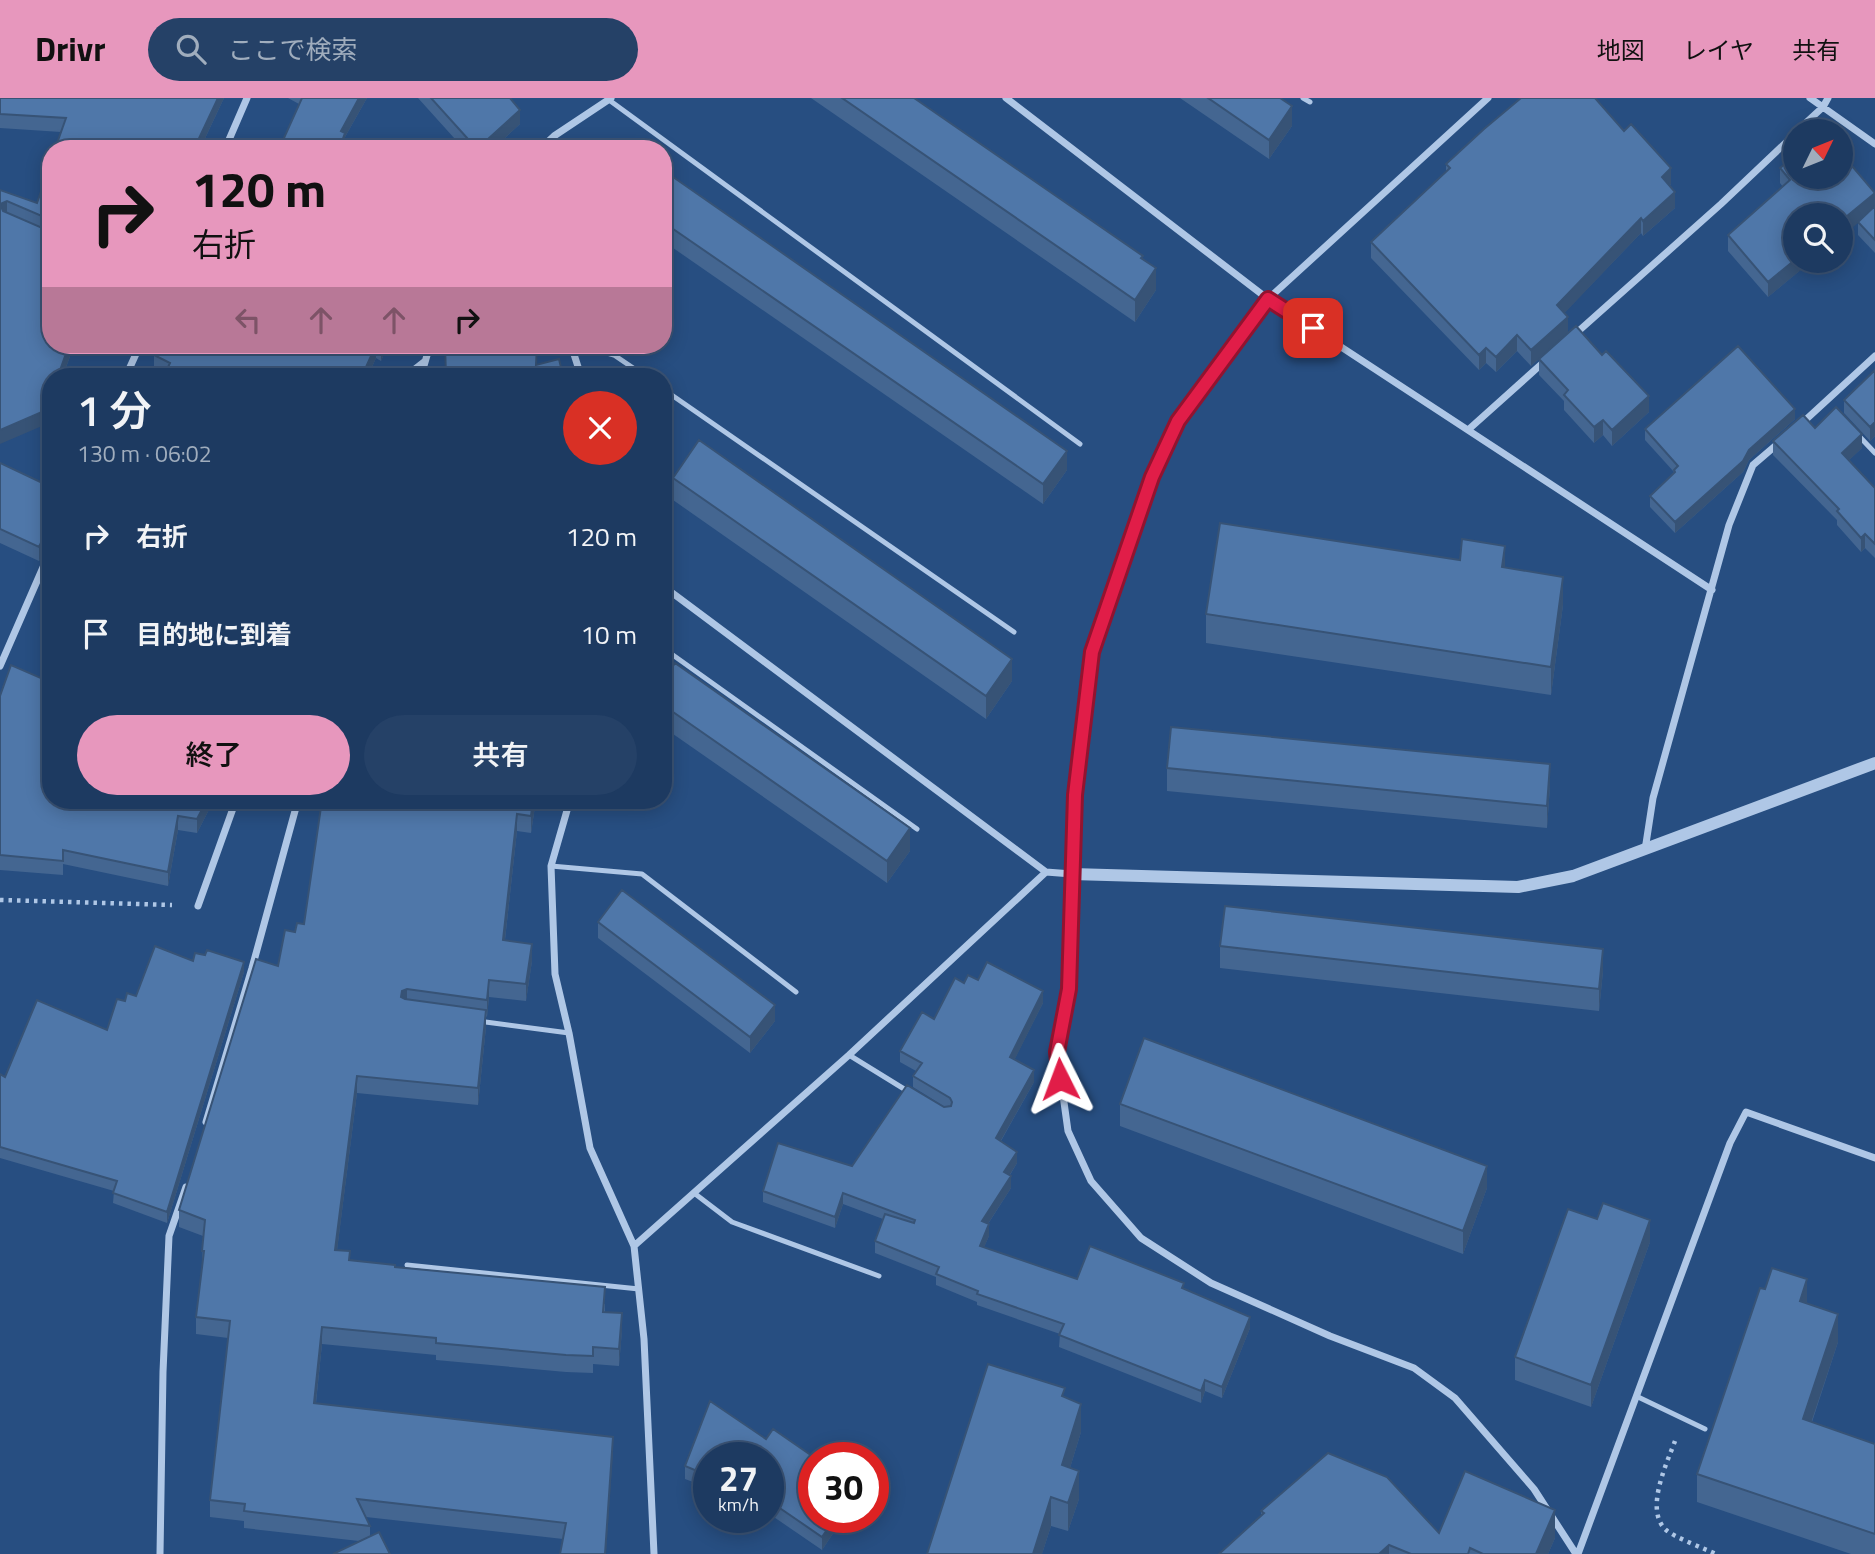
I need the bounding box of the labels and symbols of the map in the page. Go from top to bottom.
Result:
north arrow [1783,119,1853,189]
pin [1283,298,1343,358]
position arrow [1023,1042,1097,1116]
speed limit sign: 30 [798,1442,889,1533]

